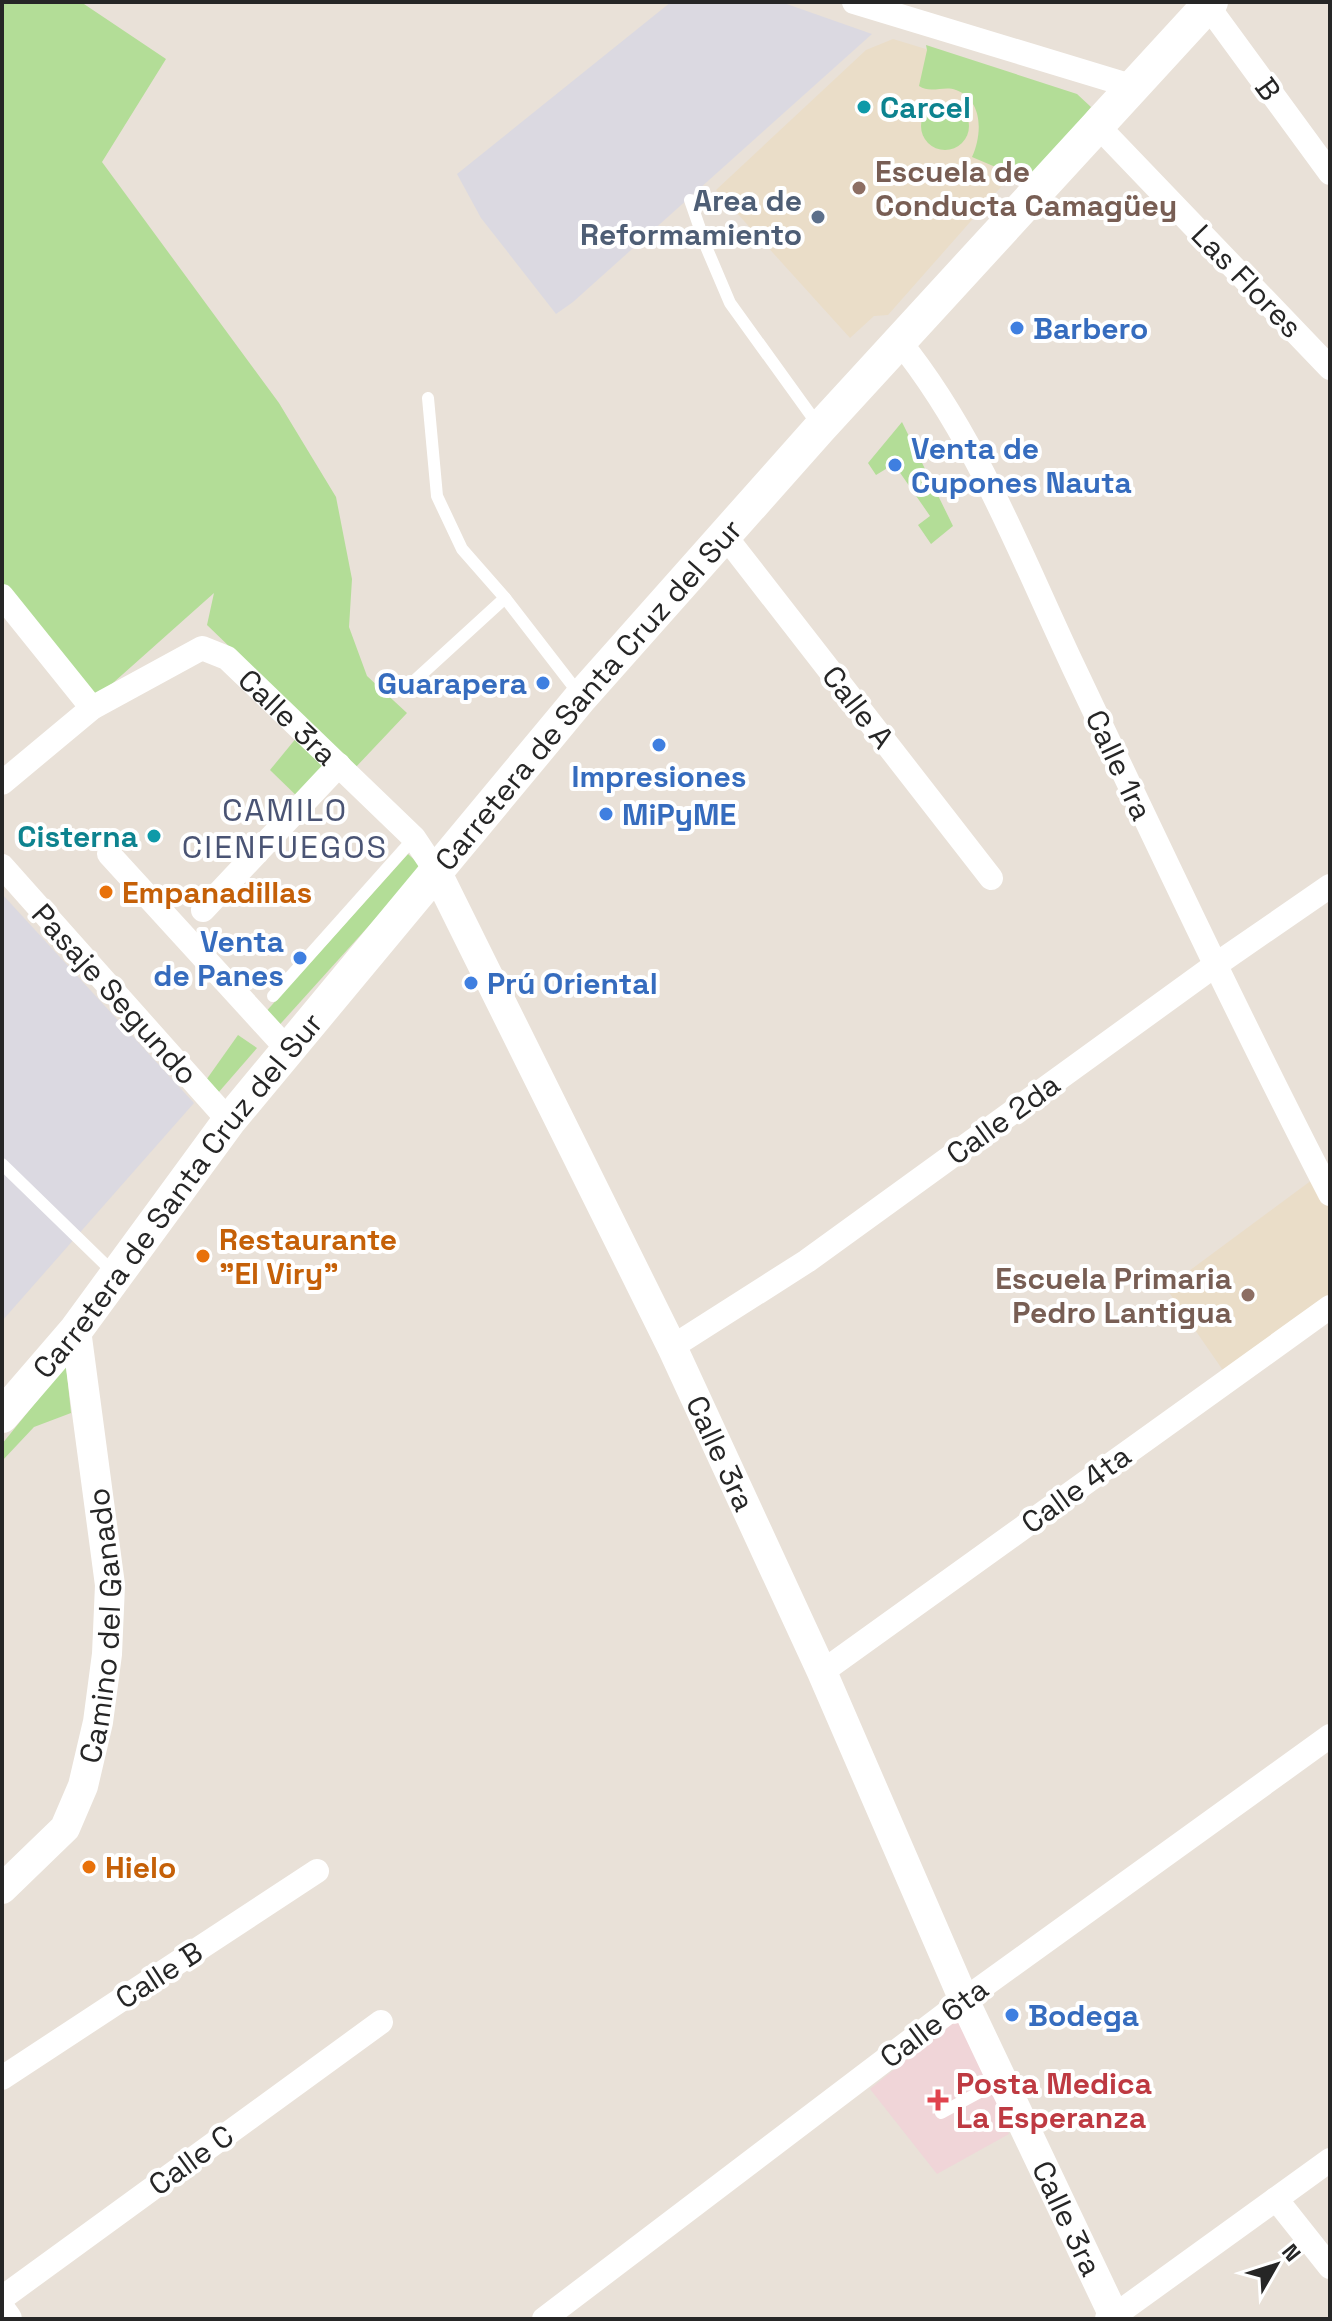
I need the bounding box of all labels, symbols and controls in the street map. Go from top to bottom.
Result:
street label: B [1246,70,1290,108]
place label: Carcel [880,88,971,127]
marker: Carcel [855,98,873,116]
place label: Escuela de Conducta Camagüey [875,152,1177,225]
marker: Escuela de Conducta Camagüey [850,179,868,197]
place label: Area de Reformamiento [580,181,802,254]
marker: Area de Reformamiento [809,208,827,226]
street label: Las Flores [1183,216,1311,346]
place label: Barbero [1033,309,1148,348]
marker: Barbero [1008,319,1026,337]
place label: Venta de Cupones Nauta [911,429,1132,502]
marker: Venta de Cupones Nauta [886,456,904,474]
street label: Carretera de Santa Cruz del Sur [426,510,750,878]
street label: Calle A [813,657,903,757]
street label: Calle 3ra [230,660,346,773]
place label: Guarapera [377,664,527,703]
marker: Guarapera [534,674,552,692]
street label: Calle 1ra [1077,704,1161,826]
marker: Impresiones [650,736,668,754]
place label: Impresiones [572,757,746,796]
district label: CAMILO CIENFUEGOS [182,790,388,867]
place label: MiPyME [622,795,736,834]
marker: MiPyME [597,805,615,823]
place label: Cisterna [17,817,138,856]
marker: Cisterna [145,827,163,845]
place label: Empanadillas [122,873,312,912]
marker: Empanadillas [97,883,115,901]
street label: Pasaje Segundo [23,895,207,1093]
place label: Venta de Panes [153,922,284,995]
marker: Venta de Panes [291,949,309,967]
place label: Prú Oriental [487,964,658,1003]
marker: Prú Oriental [462,974,480,992]
street label: Carretera de Santa Cruz del Sur [24,1004,331,1386]
street label: Calle 2da [938,1065,1068,1173]
place label: Restaurante "El Viry" [219,1220,397,1293]
marker: Restaurante "El Viry" [194,1247,212,1265]
place label: Escuela Primaria Pedro Lantigua [995,1259,1232,1332]
marker: Escuela Primaria Pedro Lantigua [1239,1286,1257,1304]
street label: Calle 3ra [677,1389,764,1517]
street label: Calle 4ta [1013,1436,1139,1542]
street label: Camino del Ganado [70,1486,130,1767]
place label: Hielo [105,1848,176,1887]
marker: Hielo [80,1858,98,1876]
street label: Calle B [108,1932,210,2018]
street label: Calle 6ta [872,1970,996,2076]
place label: Bodega [1028,1996,1139,2035]
marker: Bodega [1003,2006,1021,2024]
place label: Posta Medica La Esperanza [956,2064,1152,2137]
marker: Posta Medica La Esperanza [927,2089,949,2111]
street label: Calle C [141,2116,241,2204]
street label: Calle 3ra [1024,2154,1111,2282]
north arrow [1236,2225,1316,2305]
text: N [1276,2238,1307,2267]

